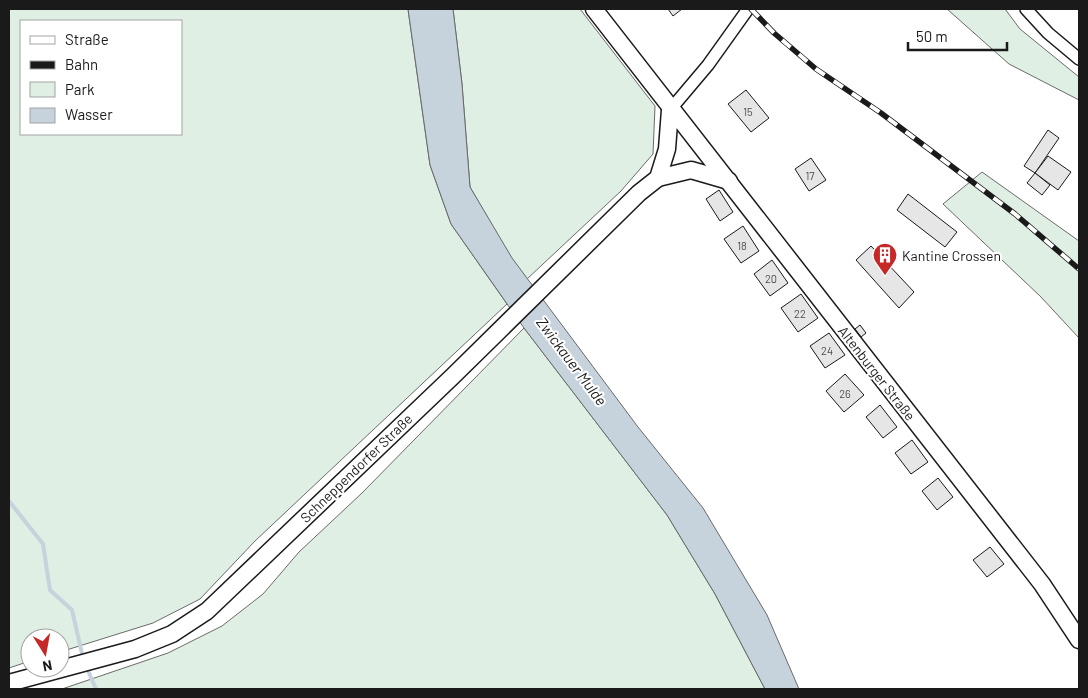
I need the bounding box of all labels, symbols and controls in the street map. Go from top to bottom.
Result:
legend [20,20,182,135]
scale bar [908,20,1007,52]
text: 50 m [916,27,948,45]
text: Straße [65,30,109,48]
text: Bahn [65,55,98,73]
text: Park [65,80,95,98]
text: Wasser [65,105,113,123]
house number: 15 [743,105,753,118]
house number: 17 [805,169,815,182]
house number: 18 [737,239,747,252]
building icon: Kantine Crossen [872,242,898,276]
place label: Kantine Crossen [902,247,1001,264]
house number: 20 [765,272,777,285]
house number: 22 [794,307,806,320]
water label: Zwickauer Mulde [533,313,611,409]
street label: Altenburger Straße [835,322,919,424]
house number: 24 [821,344,833,357]
house number: 26 [839,387,851,400]
street label: Schneppendorfer Straße [296,410,416,526]
north arrow [20,628,70,678]
text: N [41,657,54,675]

